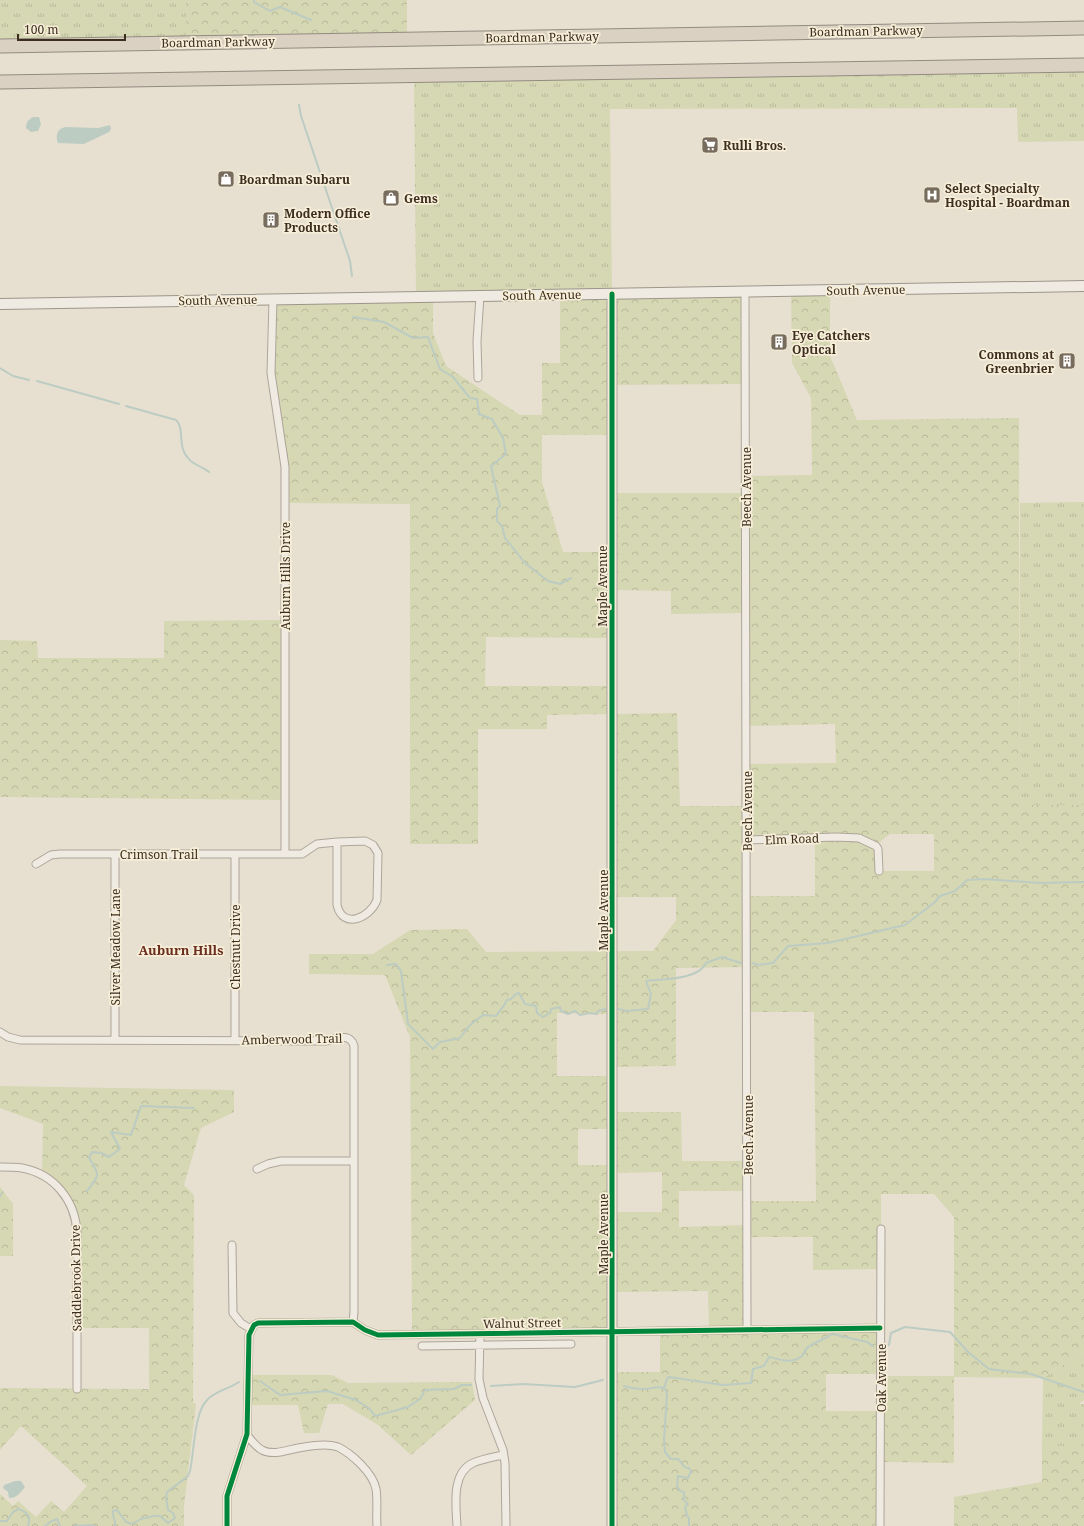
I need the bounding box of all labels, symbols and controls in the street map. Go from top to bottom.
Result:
scale bar [18,16,125,42]
text: 100 m [24,21,59,38]
street label: Boardman Parkway [809,22,923,40]
street label: Boardman Parkway [485,28,599,46]
street label: Boardman Parkway [161,33,275,51]
supermarket icon: Rulli Bros. [700,135,720,155]
place label: Rulli Bros. [723,137,786,154]
shop icon: Boardman Subaru [216,169,236,189]
place label: Boardman Subaru [239,171,350,188]
place label: Select Specialty Hospital - Boardman [945,180,1070,211]
hospital icon: Select Specialty Hospital - Boardman [922,185,942,205]
shop icon: Gems [381,188,401,208]
place label: Gems [404,190,438,207]
place label: Modern Office Products [284,205,371,236]
building icon: Modern Office Products [261,210,281,230]
street label: South Avenue [826,281,906,299]
street label: South Avenue [502,286,582,304]
street label: South Avenue [178,291,258,309]
place label: Eye Catchers Optical [792,327,870,358]
building icon: Eye Catchers Optical [769,332,789,352]
place label: Commons at Greenbrier [979,346,1055,377]
building icon: Commons at Greenbrier [1057,351,1077,371]
street label: Beech Avenue [738,447,755,527]
street label: Auburn Hills Drive [277,522,294,630]
street label: Maple Avenue [594,545,611,627]
street label: Beech Avenue [739,771,756,851]
street label: Elm Road [764,830,820,848]
street label: Crimson Trail [120,846,199,863]
street label: Maple Avenue [595,869,612,951]
street label: Silver Meadow Lane [107,889,124,1005]
street label: Chestnut Drive [227,904,244,990]
district label: Auburn Hills [139,941,223,959]
street label: Amberwood Trail [241,1030,343,1048]
street label: Beech Avenue [740,1095,757,1175]
street label: Maple Avenue [595,1193,612,1275]
street label: Saddlebrook Drive [67,1224,85,1332]
street label: Walnut Street [483,1314,561,1332]
street label: Oak Avenue [873,1344,890,1412]

